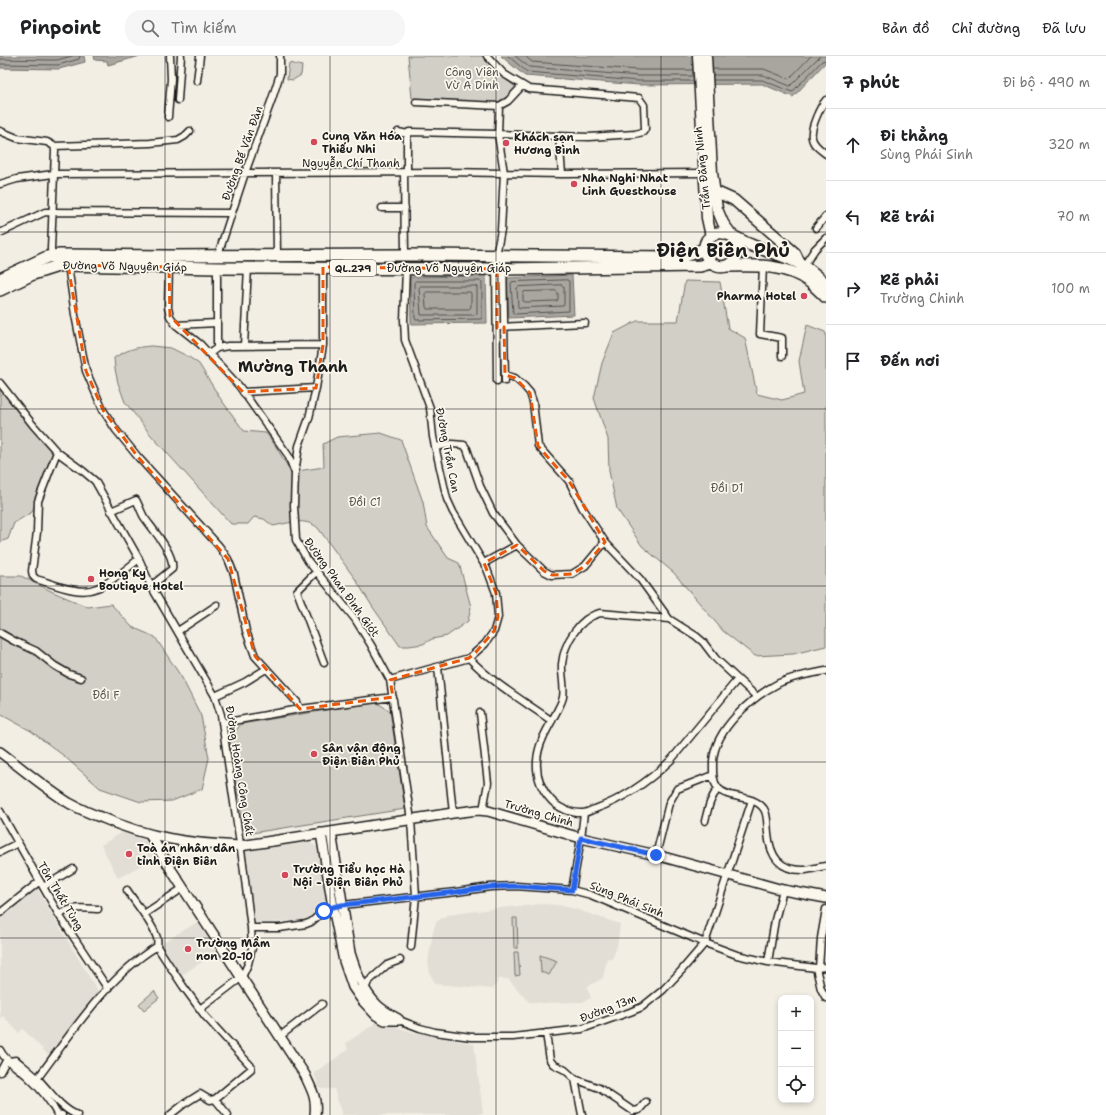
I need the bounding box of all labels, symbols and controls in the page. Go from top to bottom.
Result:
search box [125,10,405,46]
text: Pinpoint [20,15,101,40]
icon: search [139,17,161,39]
text: Tìm kiếm [171,18,236,38]
text: Bản đồ [882,19,929,37]
text: Chỉ đường [951,19,1020,37]
text: Đã lưu [1042,19,1086,37]
park label: Công Viên Vừ A Dính [445,65,499,93]
text: 7 phút [842,71,900,93]
text: Đi bộ · 490 m [1003,74,1090,91]
street label: Đường Bế Văn Đàn [218,103,267,203]
street label: Trần Đăng Ninh [691,125,714,210]
text: Đi thẳng [880,126,948,146]
place label: Cung Văn Hóa Thiếu Nhi [322,129,402,157]
place label: Khách sạn Hương Bình [514,130,581,158]
icon: ahead [842,134,864,156]
text: 320 m [1048,136,1090,153]
marker: Cung Văn Hóa Thiếu Nhi [309,137,319,147]
marker: Khách sạn Hương Bình [501,138,511,148]
text: Sùng Phái Sinh [880,146,973,163]
street label: Nguyễn Chí Thanh [302,156,400,171]
place label: Nha Nghi Nhat Linh Guesthouse [582,171,677,199]
marker: Nha Nghi Nhat Linh Guesthouse [569,179,579,189]
icon: left [842,206,864,228]
text: Rẽ trái [880,207,935,227]
text: 70 m [1056,208,1090,225]
district label: Điện Biên Phủ [656,238,790,263]
street label: Đường Võ Nguyên Giáp [63,258,187,275]
road number: QL.279 [330,260,376,276]
street label: Đường Võ Nguyên Giáp [387,261,511,276]
text: Rẽ phải [880,270,939,290]
icon: right [842,278,864,300]
text: 100 m [1051,280,1090,297]
place label: Pharma Hotel [717,289,796,304]
text: Trường Chinh [880,290,964,307]
marker: Pharma Hotel [799,291,809,301]
icon: arrive [842,350,864,372]
text: Đến nơi [880,351,939,371]
district label: Mường Thanh [238,357,348,377]
street label: Đường Trần Can [432,406,463,494]
park label: Đồi D1 [711,481,743,496]
park label: Đồi C1 [349,495,381,510]
street label: Đường Phan Đình Giót [300,535,383,640]
place label: Hong Ky Boutique Hotel [99,566,183,594]
marker: Hong Ky Boutique Hotel [86,574,96,584]
park label: Đồi F [92,688,120,703]
street label: Đường Hoàng Công Chất [222,705,257,838]
place label: Sân vận động Điện Biên Phủ [322,741,401,769]
marker: Sân vận động Điện Biên Phủ [309,749,319,759]
street label: Trường Chinh [502,796,575,831]
place label: Toà án nhân dân tỉnh Điện Biên [137,841,236,869]
route end [647,846,665,864]
marker: Toà án nhân dân tỉnh Điện Biên [124,849,134,859]
street label: Tôn Thất Tùng [34,859,87,934]
place label: Trường Tiểu học Hà Nội - Điện Biên Phủ [293,861,405,890]
marker: Trường Tiểu học Hà Nội - Điện Biên Phủ [280,870,290,880]
street label: Sùng Phái Sinh [588,878,666,921]
route start [315,902,333,920]
place label: Trường Mầm non 20-10 [196,936,270,964]
marker: Trường Mầm non 20-10 [183,944,193,954]
street label: Đường 13m [578,991,639,1026]
map controls [778,995,814,1103]
button: + [778,995,814,1031]
button: − [778,1031,814,1067]
button: locate [778,1067,814,1103]

